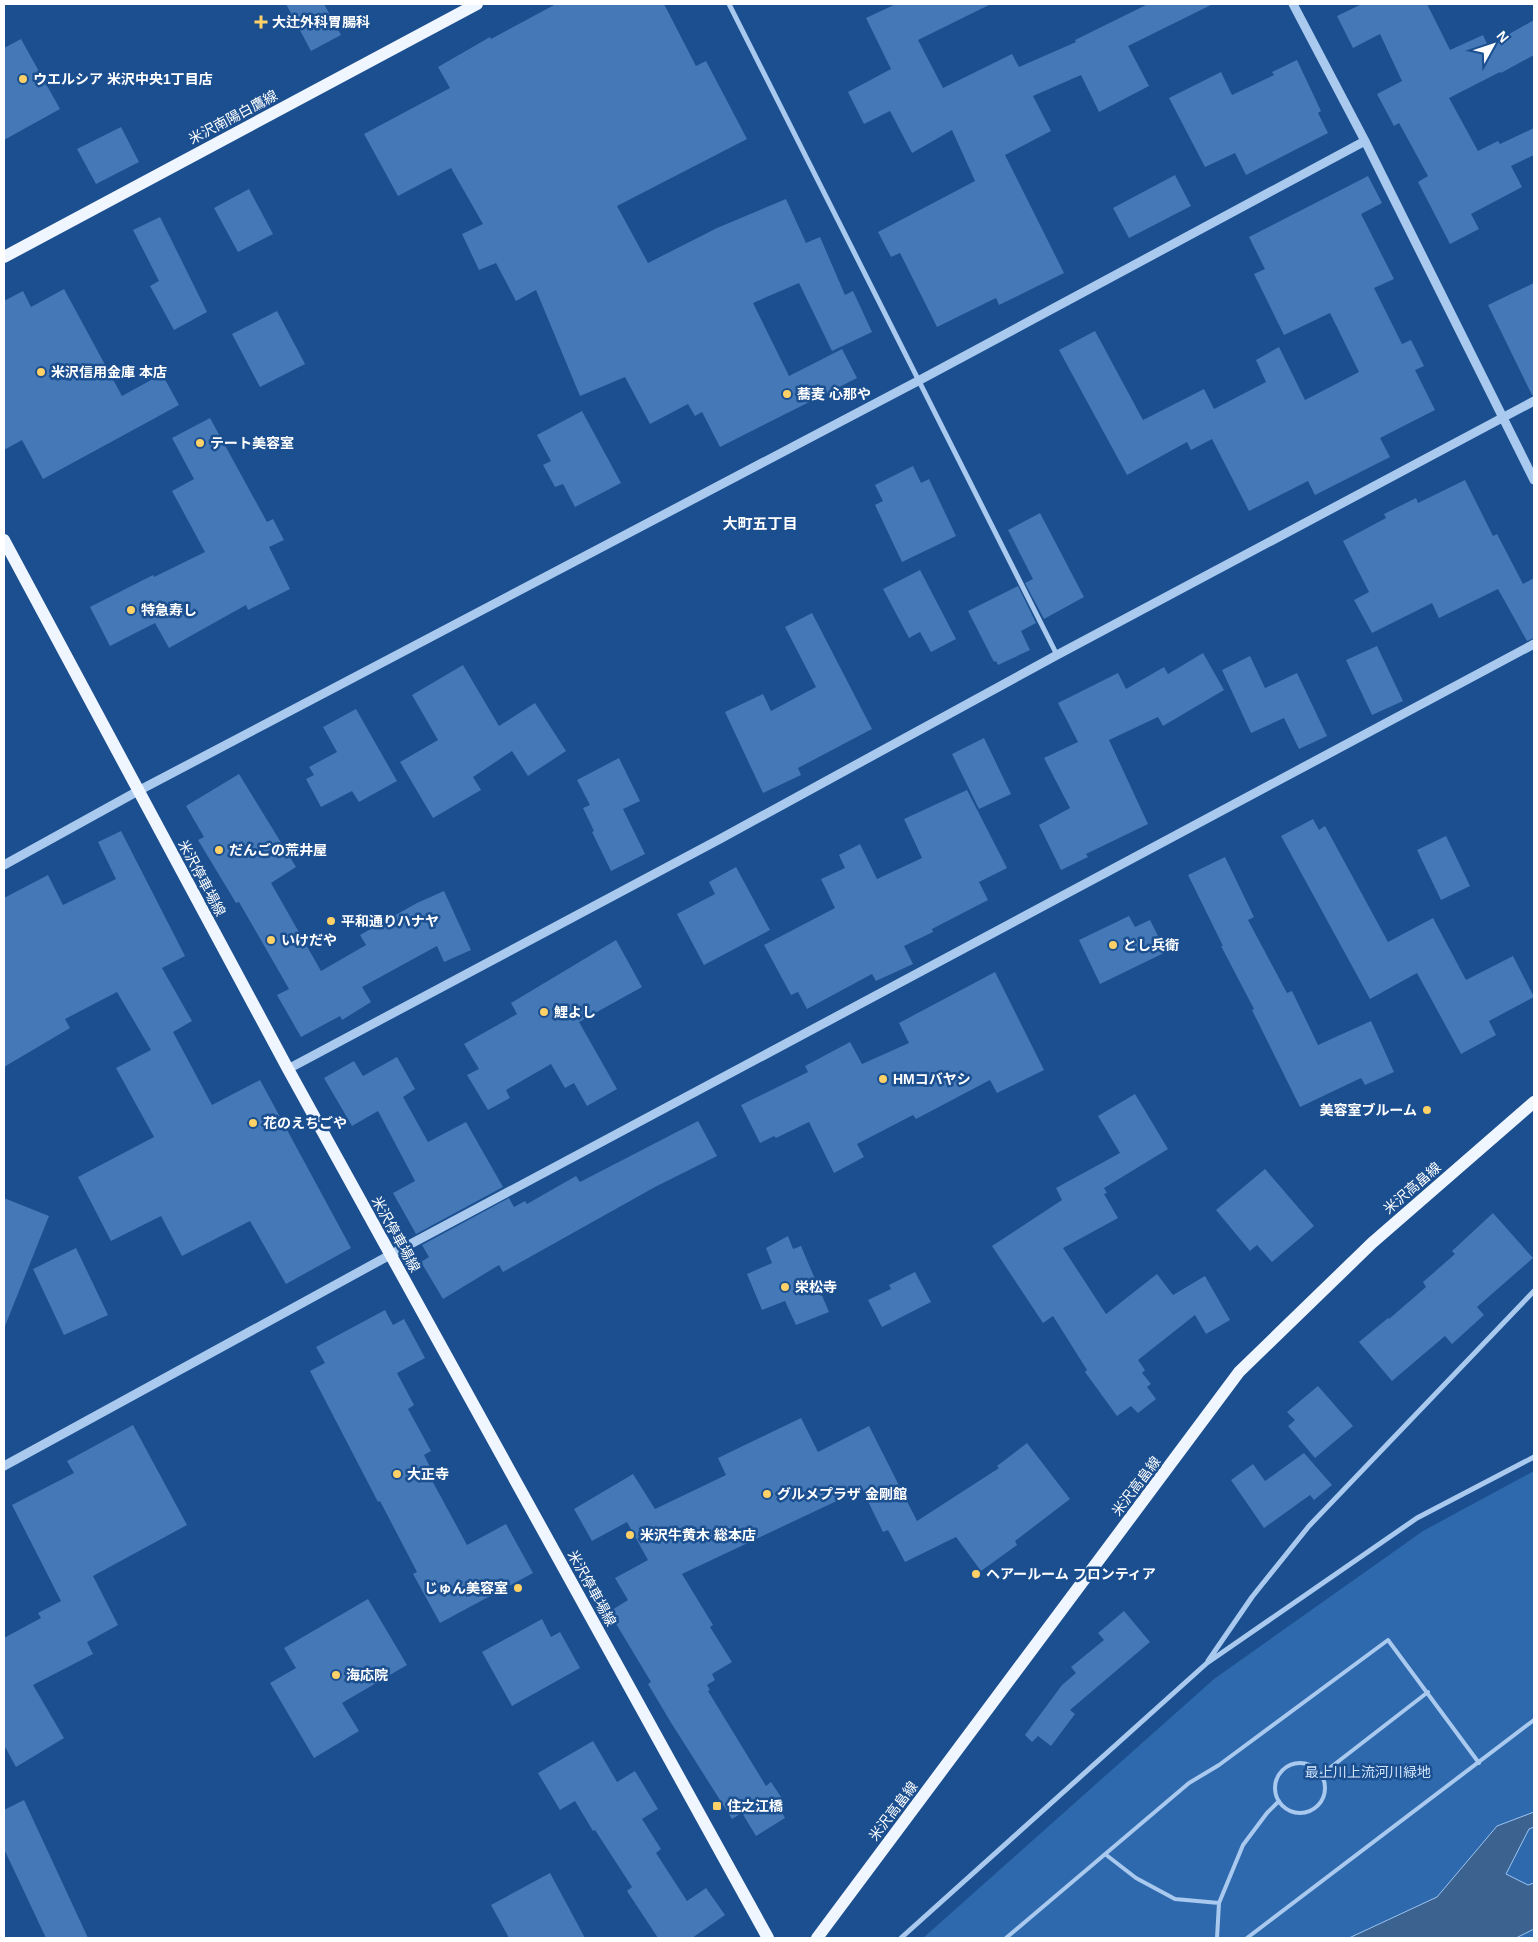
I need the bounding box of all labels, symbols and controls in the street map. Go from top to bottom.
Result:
place label: 大辻外科胃腸科 [272,14,370,30]
marker: 大辻外科胃腸科 [254,15,268,29]
north arrow [1468,20,1518,70]
text: N [1494,28,1512,46]
place label: ウエルシア 米沢中央1丁目店 [33,71,213,87]
marker: ウエルシア 米沢中央1丁目店 [17,73,29,85]
street label: 米沢南陽白鷹線 [186,87,280,147]
place label: 米沢信用金庫 本店 [51,364,167,380]
marker: 米沢信用金庫 本店 [35,366,47,378]
place label: 蕎麦 心那や [797,386,871,402]
marker: 蕎麦 心那や [781,388,793,400]
place label: テート美容室 [210,435,294,451]
marker: テート美容室 [194,437,206,449]
district label: 大町五丁目 [722,515,798,532]
place label: 特急寿し [141,602,197,618]
marker: 特急寿し [125,604,137,616]
street label: 米沢停車場線 [175,837,229,919]
place label: だんごの荒井屋 [229,842,327,858]
marker: だんごの荒井屋 [213,844,225,856]
place label: 平和通りハナヤ [341,913,439,929]
marker: 平和通りハナヤ [325,915,337,927]
place label: いけだや [281,932,337,948]
marker: いけだや [265,934,277,946]
place label: とし兵衛 [1123,937,1179,953]
marker: とし兵衛 [1107,939,1119,951]
place label: 鯉よし [554,1004,596,1020]
marker: 鯉よし [538,1006,550,1018]
place label: HMコバヤシ [893,1071,971,1087]
marker: HMコバヤシ [877,1073,889,1085]
place label: 美容室ブルーム [1319,1102,1417,1118]
marker: 美容室ブルーム [1421,1104,1433,1116]
place label: 花のえちごや [263,1115,347,1131]
marker: 花のえちごや [247,1117,259,1129]
street label: 米沢高畠線 [1380,1159,1444,1217]
street label: 米沢停車場線 [369,1193,423,1275]
place label: 栄松寺 [795,1279,837,1295]
marker: 栄松寺 [779,1281,791,1293]
street label: 米沢高畠線 [1109,1453,1163,1519]
place label: 大正寺 [407,1466,449,1482]
marker: 大正寺 [391,1468,403,1480]
place label: グルメプラザ 金剛館 [777,1486,907,1502]
marker: グルメプラザ 金剛館 [761,1488,773,1500]
place label: 米沢牛黄木 総本店 [640,1527,756,1543]
marker: 米沢牛黄木 総本店 [624,1529,636,1541]
street label: 米沢停車場線 [565,1547,619,1629]
place label: ヘアールーム フロンティア [986,1566,1156,1582]
marker: ヘアールーム フロンティア [970,1568,982,1580]
place label: じゅん美容室 [424,1580,508,1596]
marker: じゅん美容室 [512,1582,524,1594]
place label: 海応院 [346,1667,388,1683]
marker: 海応院 [330,1669,342,1681]
park label: 最上川上流河川緑地 [1305,1764,1431,1780]
street label: 米沢高畠線 [866,1778,920,1844]
place label: 住之江橋 [727,1798,783,1814]
marker: 住之江橋 [711,1800,723,1812]

